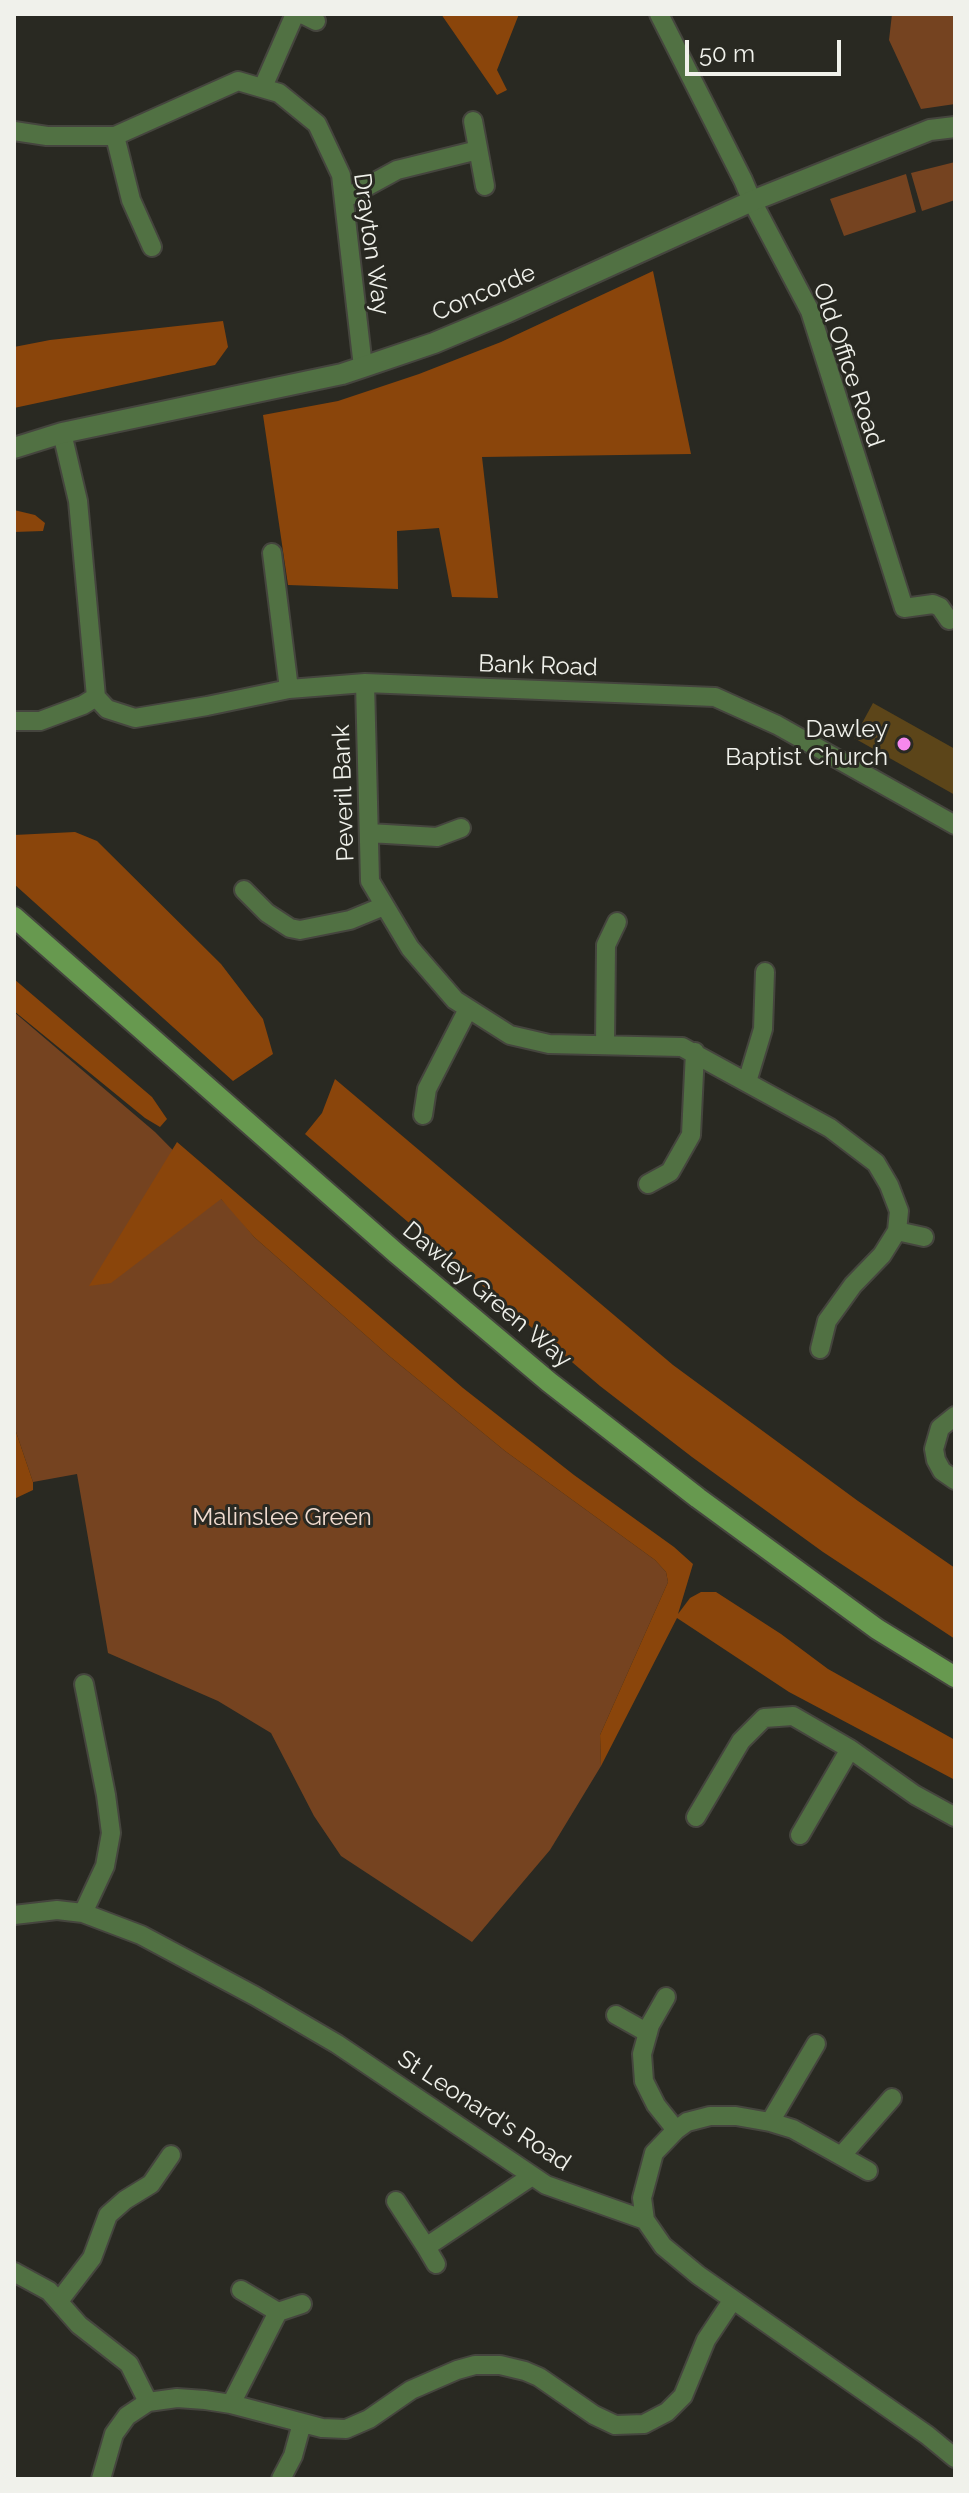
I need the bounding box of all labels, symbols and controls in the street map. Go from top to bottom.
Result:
scale bar [689,24,845,74]
text: 50 m [699,39,755,68]
street label: Drayton Way [347,171,395,317]
street label: Concorde [428,258,540,328]
street label: Old Office Road [806,279,890,451]
street label: Bank Road [478,650,598,682]
place label: Dawley Baptist Church [725,716,888,772]
street label: Peveril Bank [327,724,361,862]
marker: Dawley Baptist Church [895,735,913,753]
street label: Dawley Green Way [397,1216,577,1374]
park label: Malinslee Green [192,1504,372,1532]
street label: St Leonard's Road [392,2044,576,2178]

